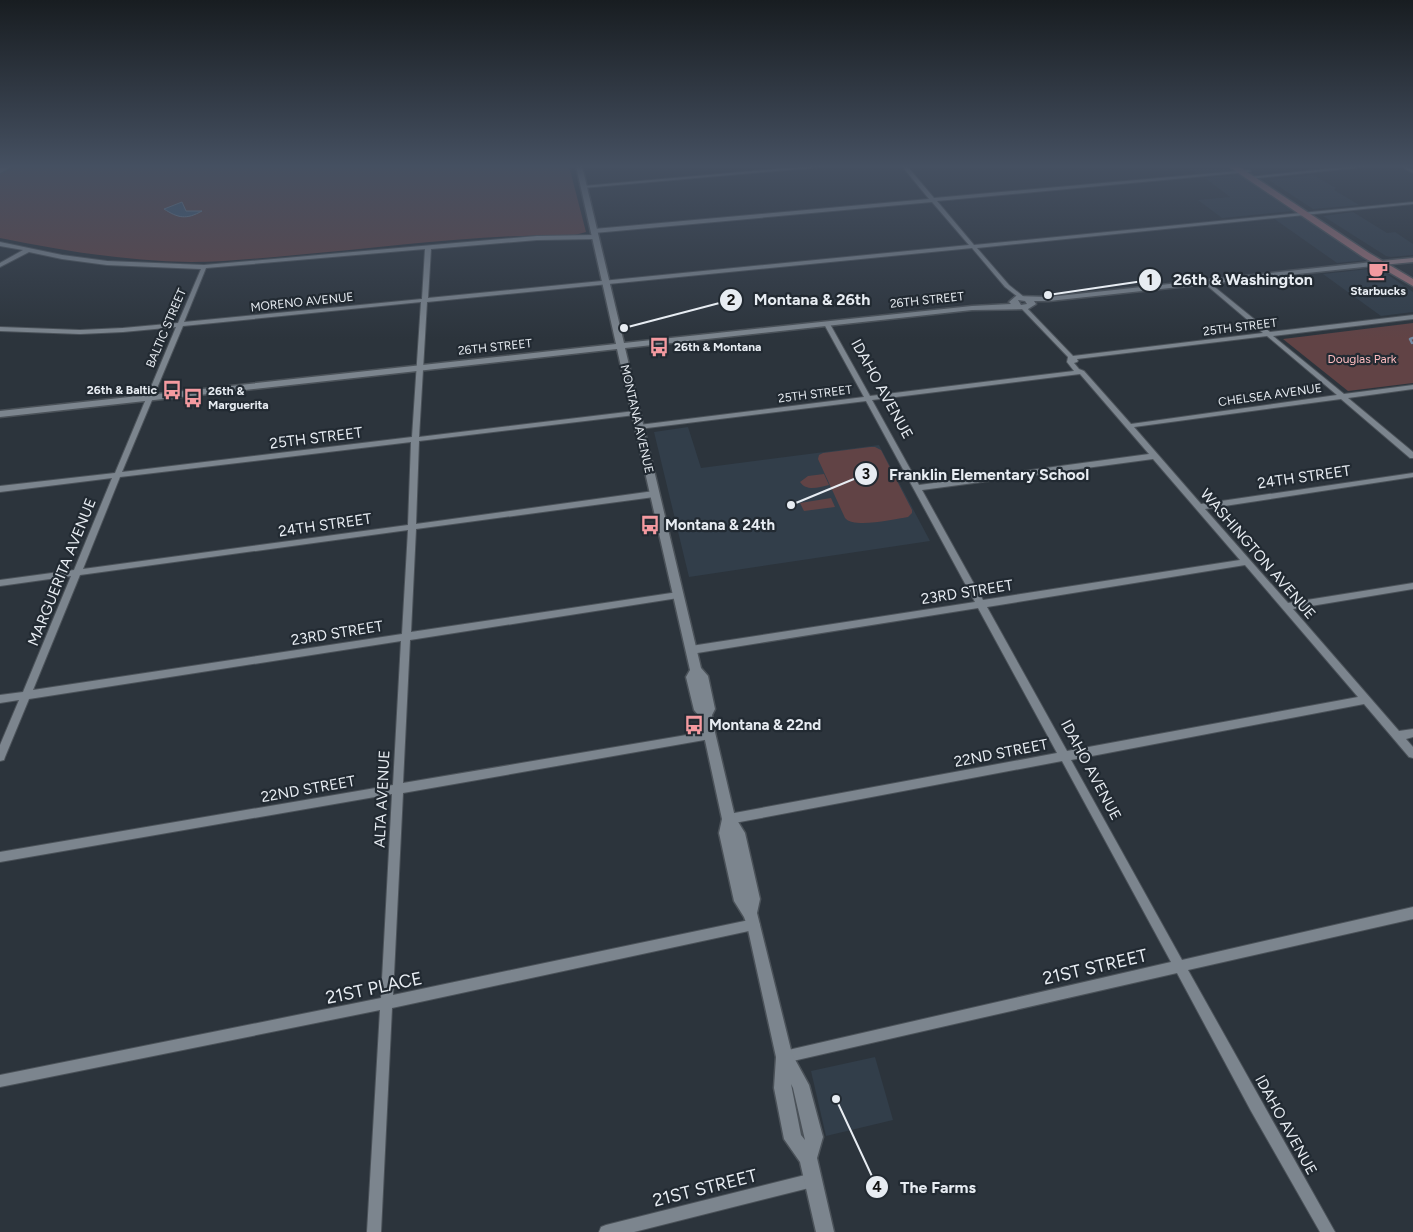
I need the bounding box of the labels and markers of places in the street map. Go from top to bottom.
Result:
cafe icon: Starbucks [1367,260,1389,282]
callout: 26th & Washington [1138,264,1322,295]
callout: Montana & 26th [718,284,880,315]
place label: Starbucks [1350,284,1406,298]
bus stop icon: 26th & Montana [648,336,670,358]
place label: 26th & Montana [674,340,761,354]
bus stop icon: 26th & Baltic [161,379,183,401]
place label: 26th & Baltic [87,383,157,397]
place label: 26th & Marguerita [208,384,269,412]
bus stop icon: 26th & Marguerita [182,387,204,409]
callout: Franklin Elementary School [854,458,1099,489]
bus stop icon: Montana & 24th [639,514,661,536]
place label: Montana & 24th [665,516,775,534]
bus stop icon: Montana & 22nd [683,714,705,736]
place label: Montana & 22nd [709,716,821,734]
callout: The Farms [865,1172,985,1203]

